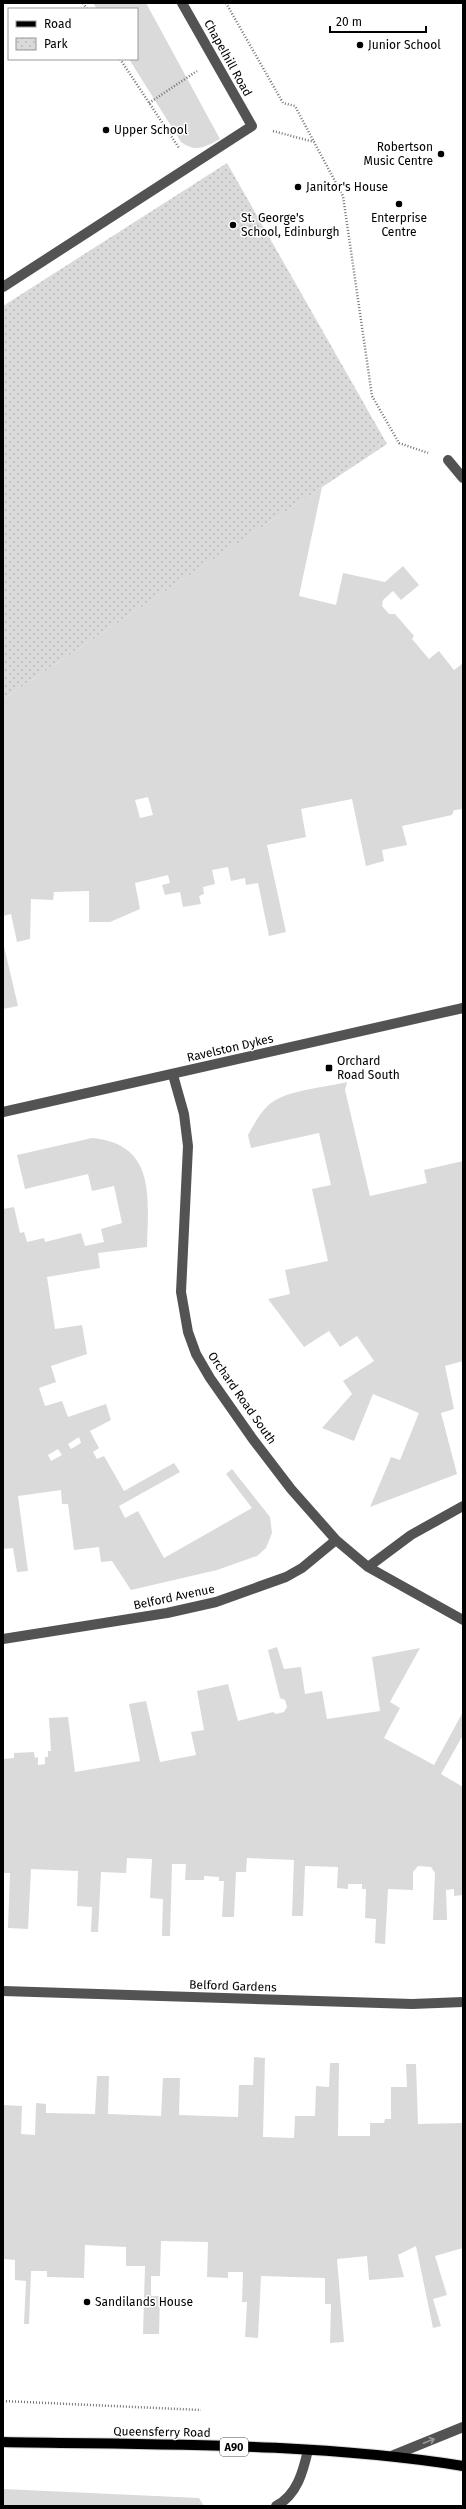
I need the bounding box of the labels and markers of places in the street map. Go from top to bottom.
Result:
place label: Junior School [368,38,441,52]
marker: Junior School [355,40,365,50]
place label: Upper School [114,123,188,137]
marker: Upper School [101,125,111,135]
place label: Robertson Music Centre [364,140,433,168]
marker: Robertson Music Centre [436,149,446,159]
place label: Janitor's House [306,180,388,194]
marker: Janitor's House [293,182,303,192]
marker: Enterprise Centre [394,199,404,209]
place label: St. George's School, Edinburgh [241,211,340,239]
place label: Enterprise Centre [371,211,427,239]
marker: St. George's School, Edinburgh [228,220,238,230]
place label: Orchard Road South [337,1054,400,1082]
marker: Orchard Road South [324,1063,334,1073]
place label: Sandilands House [95,2295,193,2309]
marker: Sandilands House [82,2297,92,2307]

